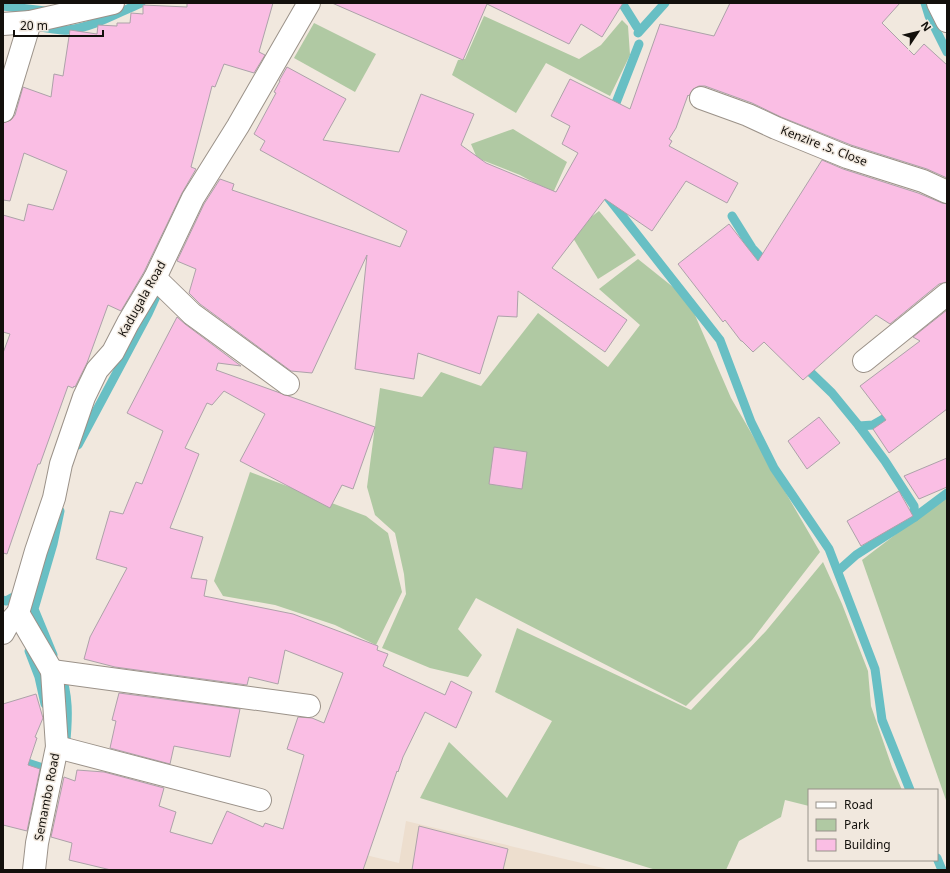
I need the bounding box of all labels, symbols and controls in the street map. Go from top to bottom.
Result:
scale bar [14,12,103,38]
north arrow [898,12,938,52]
text: 20 m [20,17,48,34]
text: N [918,18,935,34]
street label: Kenzire .S. Close [778,121,870,170]
street label: Kadugala Road [114,258,170,340]
street label: Semambo Road [30,752,63,842]
legend [808,789,938,861]
text: Road [844,796,873,813]
text: Park [844,816,870,833]
text: Building [844,836,891,853]

